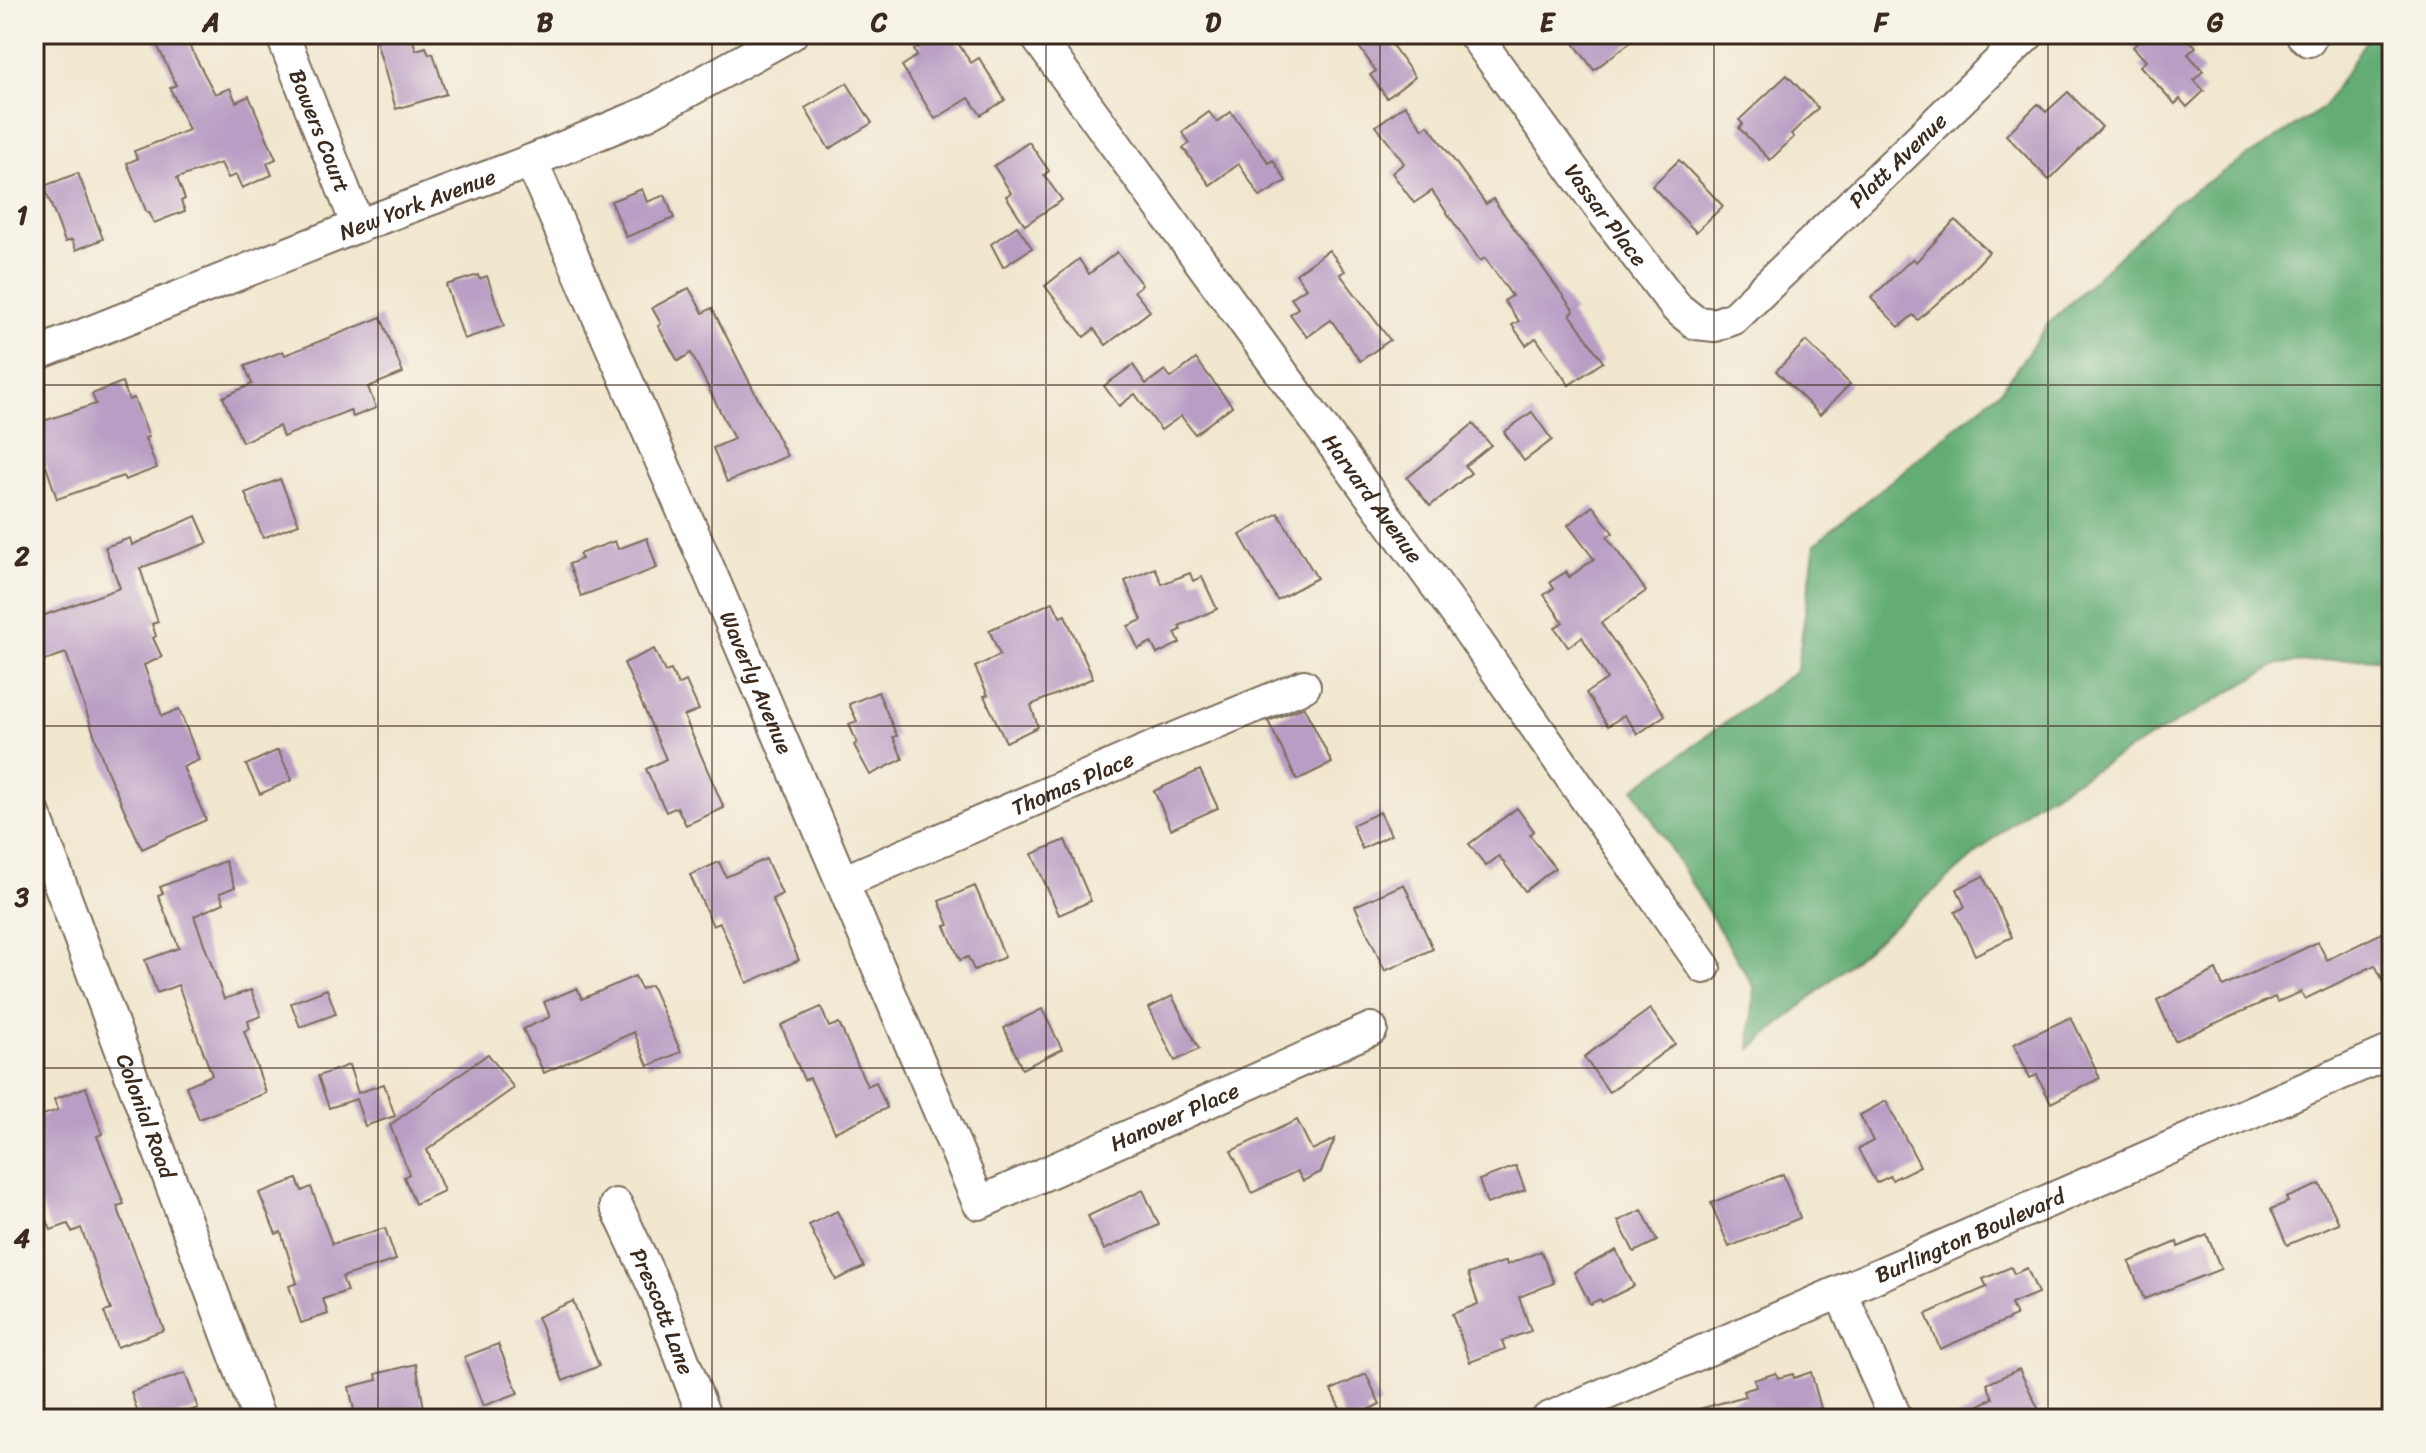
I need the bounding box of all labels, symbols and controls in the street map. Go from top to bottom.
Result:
text: A [201,0,220,45]
text: B [537,0,554,45]
text: C [870,0,888,45]
text: D [1205,0,1221,45]
text: E [1540,0,1557,45]
text: F [1873,0,1890,45]
text: G [2207,0,2224,45]
street label: Bowers Court [278,63,363,199]
street label: Platt Avenue [1839,102,1956,218]
street label: Vassar Place [1554,155,1658,275]
street label: New York Avenue [333,156,501,251]
text: 1 [16,192,28,238]
street label: Harvard Avenue [1312,424,1434,572]
text: 2 [13,533,30,579]
street label: Waverly Avenue [709,604,805,760]
street label: Thomas Place [1005,739,1140,827]
text: 3 [14,874,30,920]
street label: Colonial Road [105,1048,188,1185]
street label: Hanover Place [1103,1070,1245,1162]
street label: Burlington Boulevard [1868,1176,2072,1294]
text: 4 [14,1215,30,1261]
street label: Prescott Lane [619,1241,706,1380]

